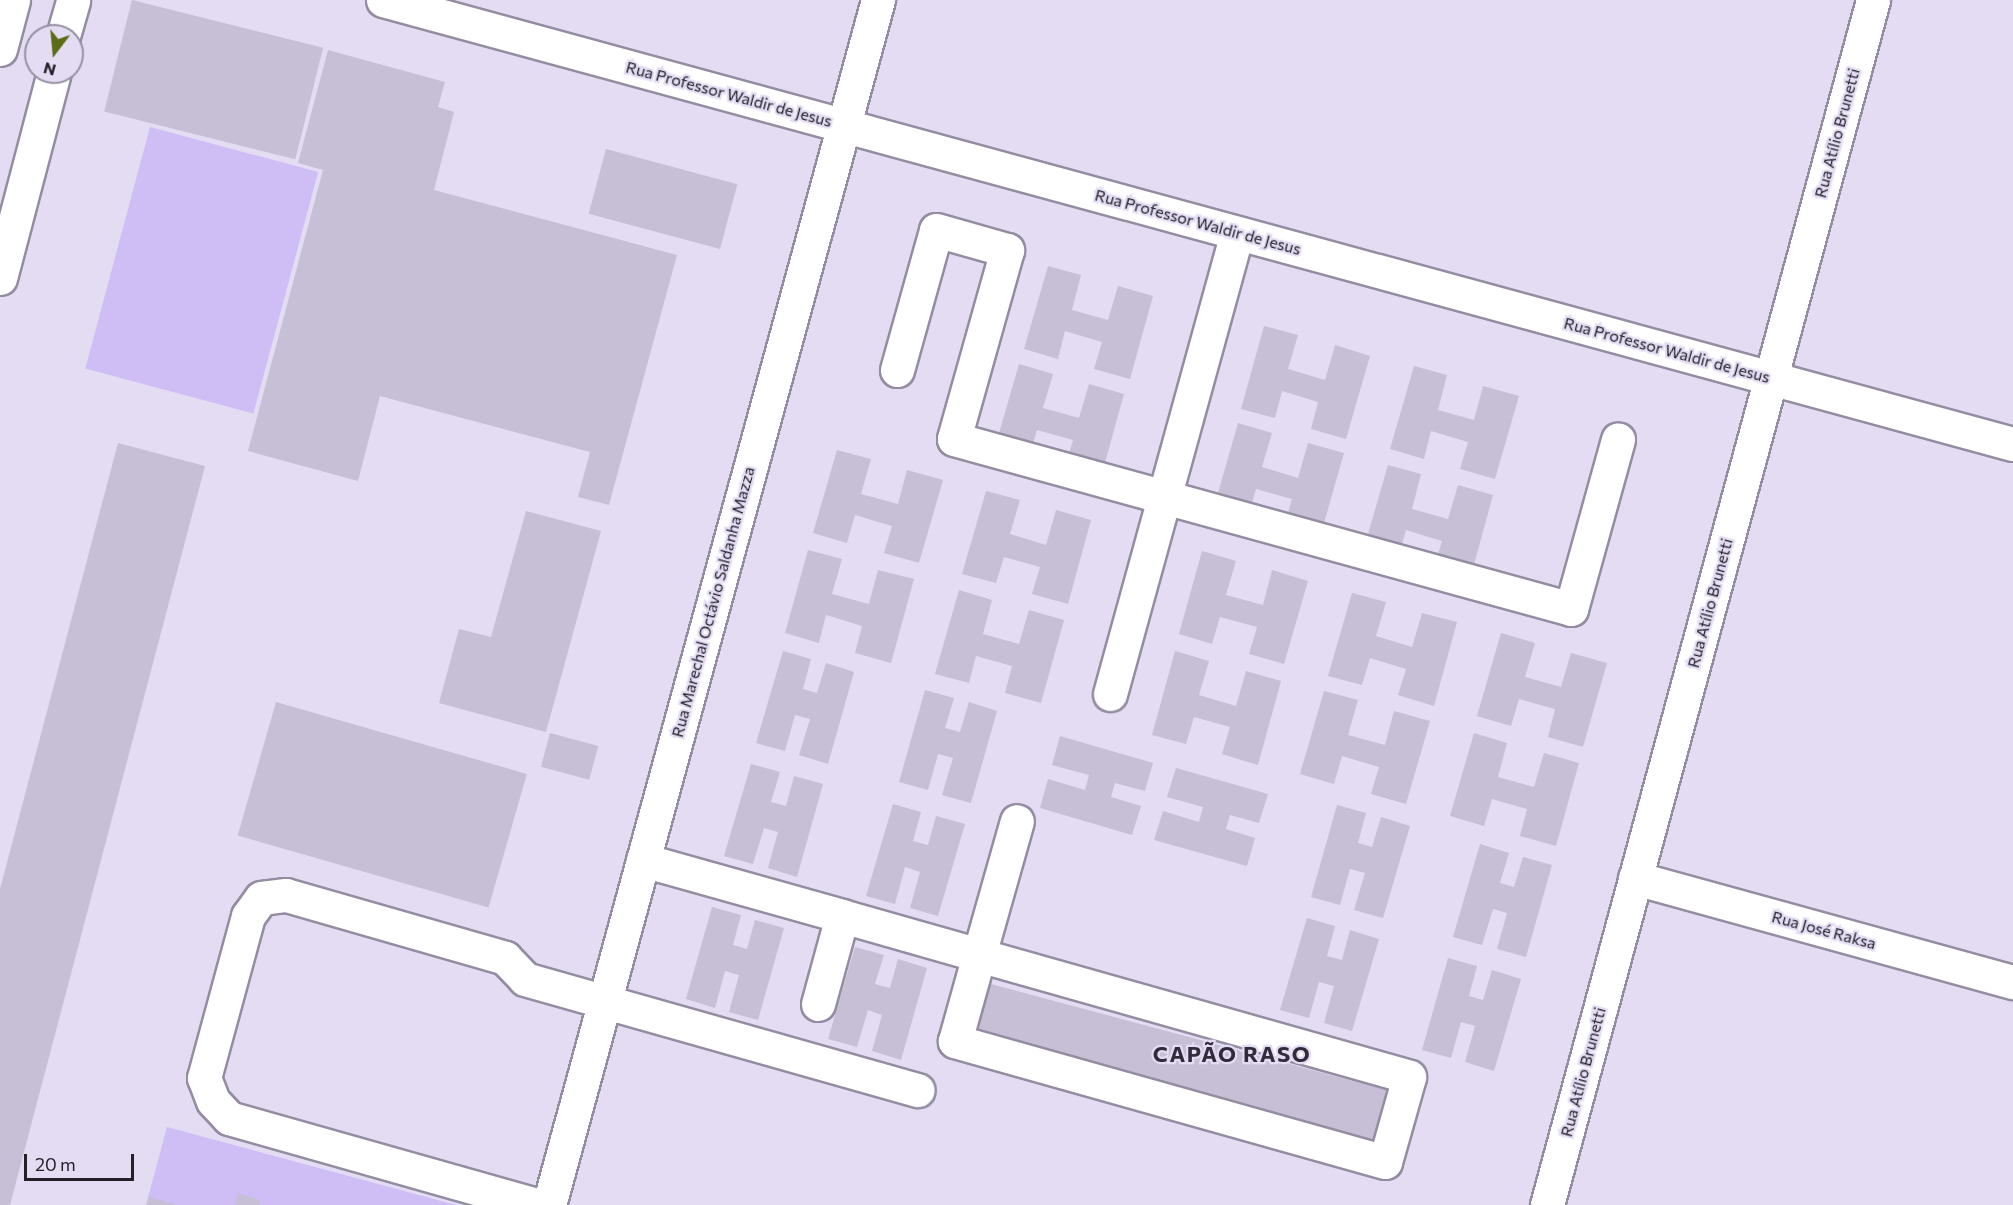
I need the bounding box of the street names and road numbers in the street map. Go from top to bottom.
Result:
street label: Rua Professor Waldir de Jesus [624,57,834,131]
street label: Rua Atílio Brunetti [1810,66,1864,200]
street label: Rua Professor Waldir de Jesus [1093,185,1303,259]
street label: Rua Professor Waldir de Jesus [1562,313,1772,387]
street label: Rua Marechal Octávio Saldanha Mazza [668,465,758,739]
street label: Rua Atílio Brunetti [1683,536,1737,670]
street label: Rua José Raksa [1770,907,1878,953]
street label: Rua Atílio Brunetti [1556,1005,1610,1139]

